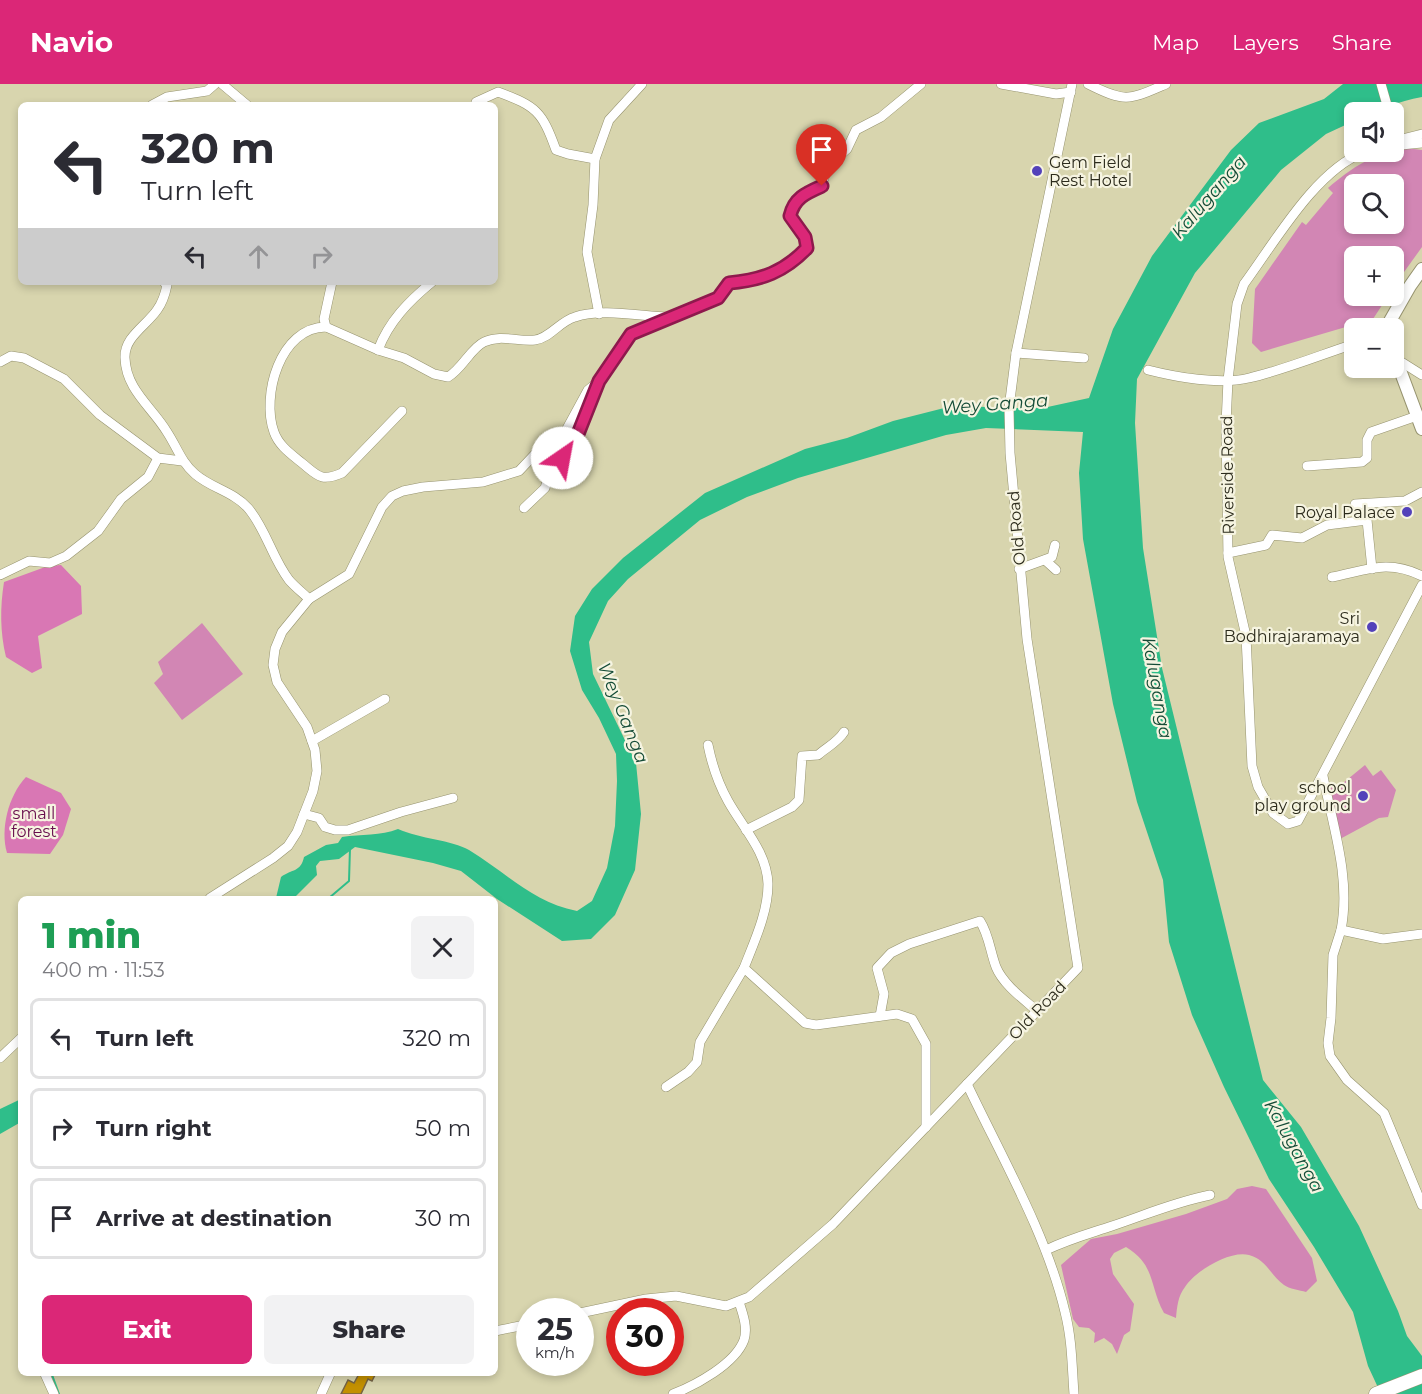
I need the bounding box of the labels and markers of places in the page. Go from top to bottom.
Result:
pin [796,124,847,186]
place label: Gem Field Rest Hotel [1049,153,1132,190]
marker: Gem Field Rest Hotel [1030,164,1044,178]
place label: Royal Palace [1294,503,1395,522]
marker: Royal Palace [1400,505,1414,519]
place label: Sri Bodhirajaramaya [1224,609,1360,646]
marker: Sri Bodhirajaramaya [1365,620,1379,634]
place label: school play ground [1254,778,1351,815]
marker: school play ground [1356,789,1370,803]

